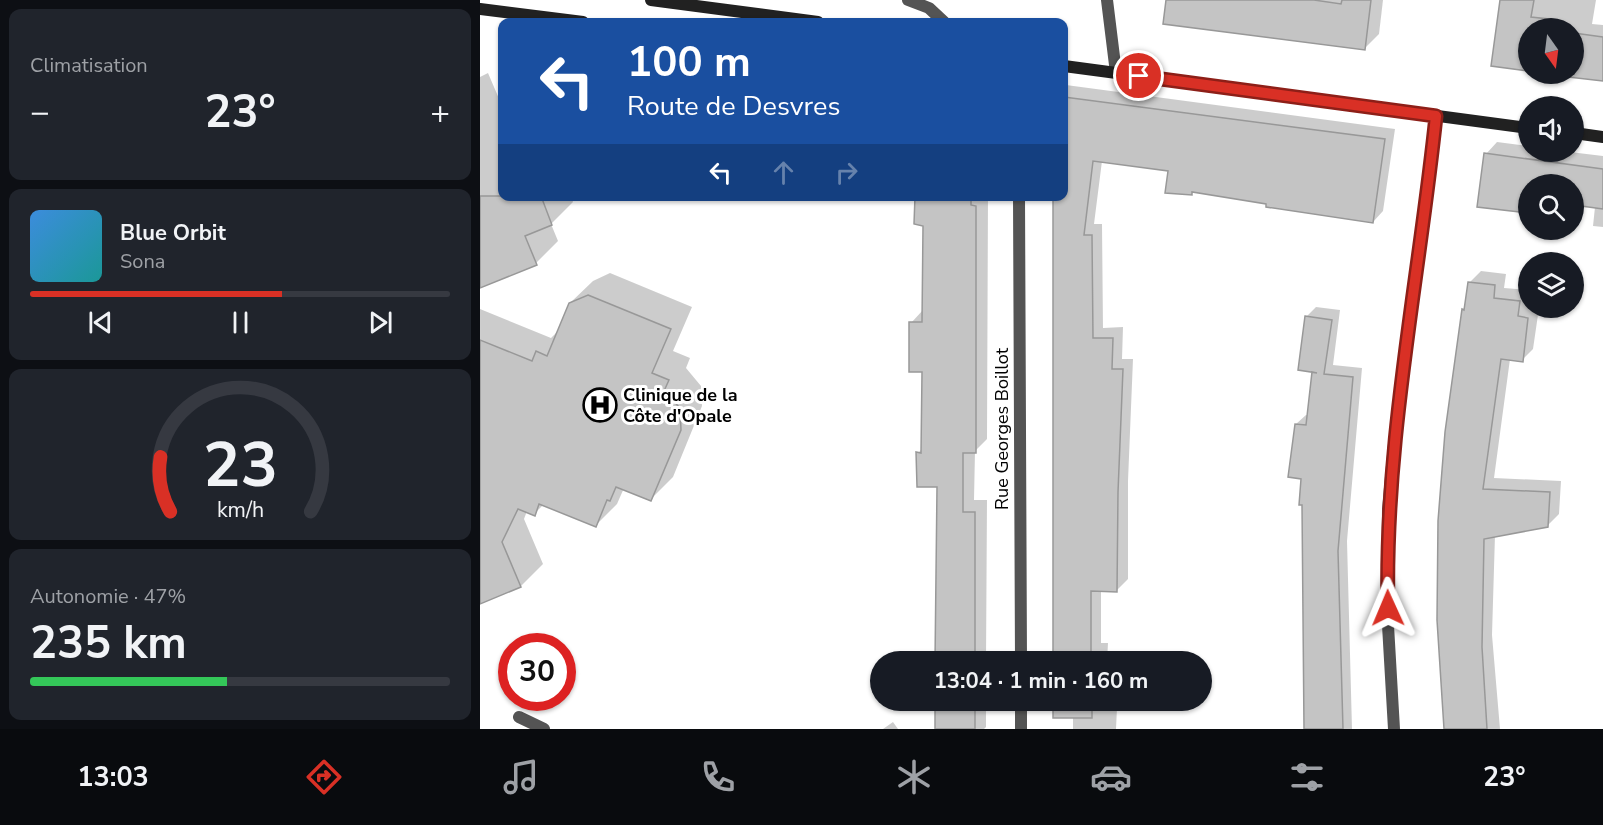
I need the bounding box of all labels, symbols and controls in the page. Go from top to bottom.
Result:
north arrow [1518,18,1584,84]
map controls [1518,18,1584,318]
text: 100 m [627,34,751,91]
icon: left [528,42,606,120]
pin [1113,50,1164,101]
text: Climatisation [30,52,148,79]
icon: arrive [1122,59,1155,92]
text: 23° [204,82,276,143]
text: Route de Desvres [627,88,840,125]
text: − [30,90,50,135]
text: + [430,90,450,135]
button: sound [1518,96,1584,162]
icon: left [704,156,737,189]
icon: ahead [767,156,800,189]
icon: right [830,156,863,189]
button: search [1518,174,1584,240]
text: Blue Orbit [120,218,226,248]
text: Sona [120,248,165,275]
button: layers [1518,252,1584,318]
icon: previous [84,306,117,339]
icon: pause [224,306,257,339]
icon: next [364,306,397,339]
street label: Rue Georges Boillot [990,347,1014,510]
place label: Clinique de la Côte d'Opale [623,383,738,428]
hospital icon: Clinique de la Côte d'Opale [582,387,618,423]
text: 23 [203,423,277,508]
text: km/h [216,495,264,525]
position arrow [1356,576,1420,640]
text: Autonomie · 47% [30,583,186,610]
text: 235 km [30,613,187,674]
speed limit sign: 30 [498,633,576,711]
text: 13:04 · 1 min · 160 m [934,666,1148,696]
icon: directions [303,756,345,798]
icon: music [500,756,542,798]
icon: phone [697,756,739,798]
icon: climate [893,756,935,798]
icon: car [1090,756,1132,798]
icon: filters [1286,756,1328,798]
text: 13:03 [77,759,149,796]
text: 23° [1483,759,1526,796]

